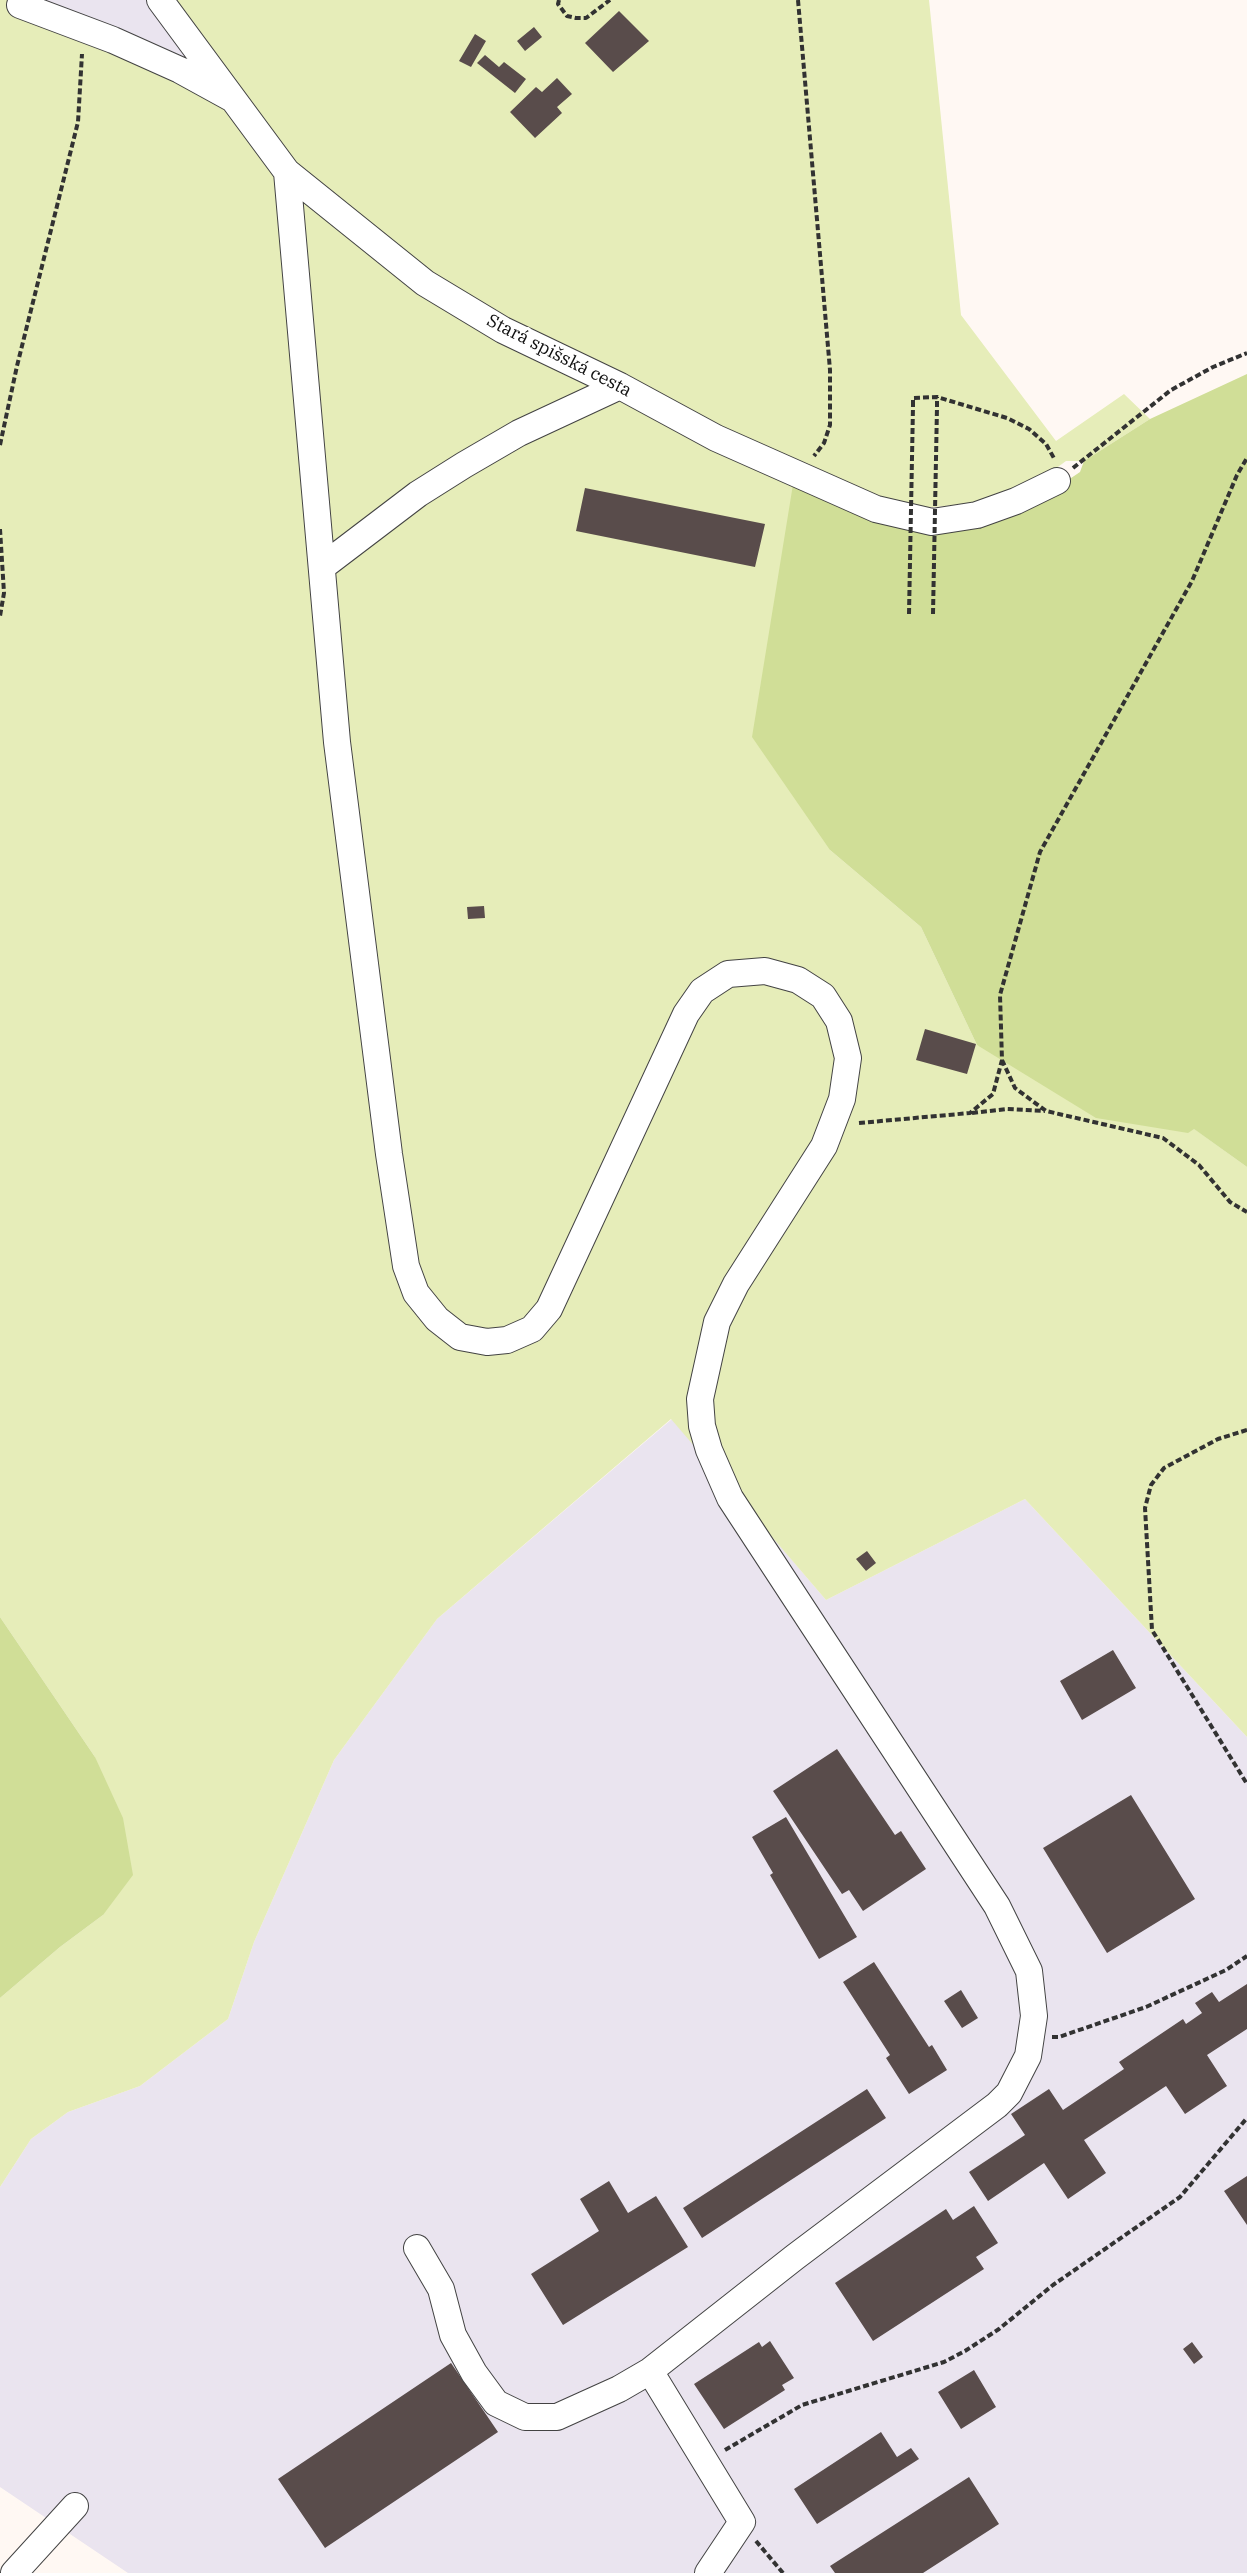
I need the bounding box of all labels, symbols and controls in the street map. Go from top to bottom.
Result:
street label: Stará spišská cesta [483,310,635,402]

